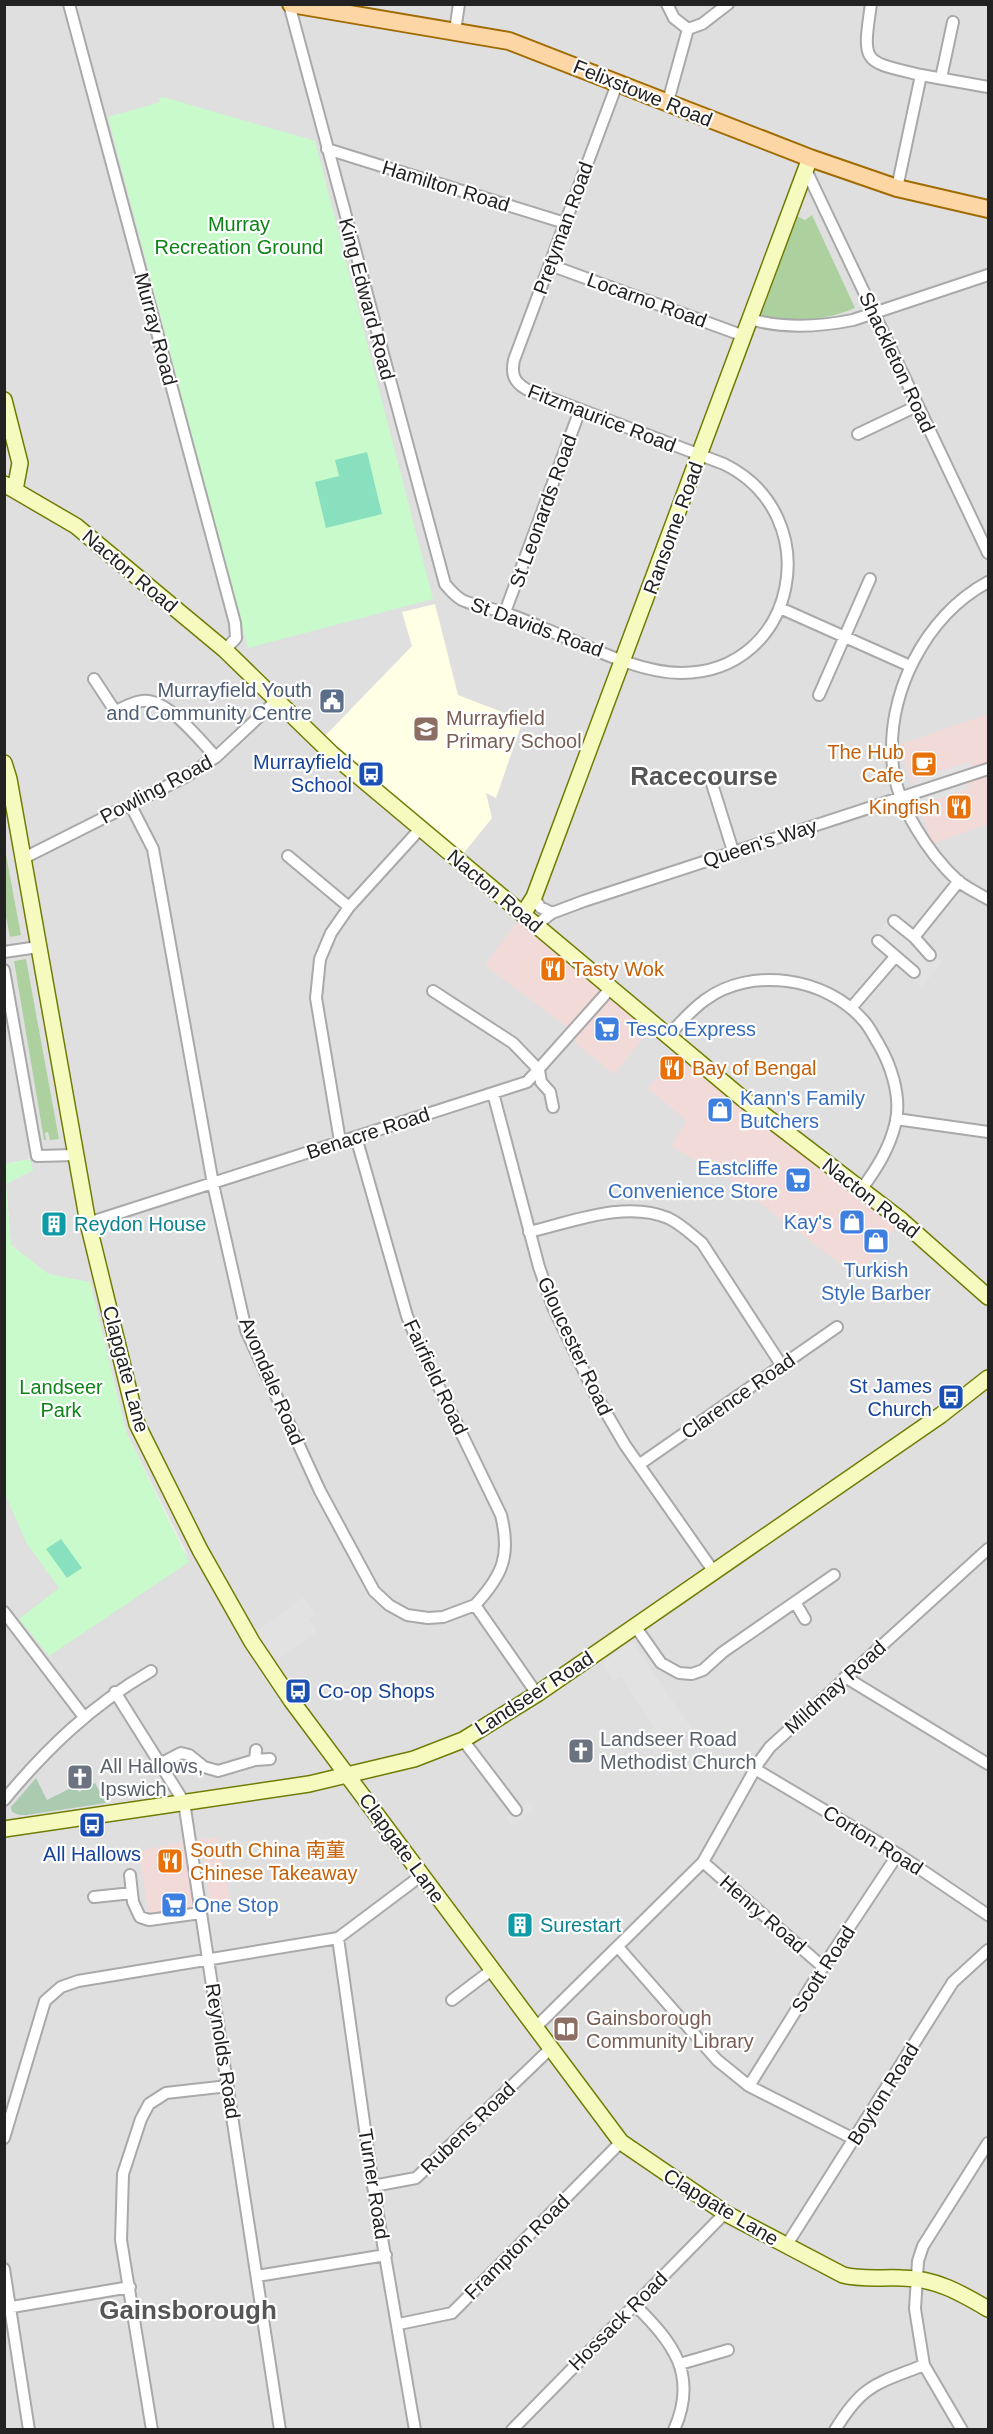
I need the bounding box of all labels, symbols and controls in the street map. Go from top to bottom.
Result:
street label: Felixstowe Road [570,55,716,131]
street label: Hamilton Road [380,156,512,216]
street label: Pretyman Road [529,159,597,297]
park label: Murray Recreation Ground [155,213,323,258]
street label: King Edward Road [335,216,399,382]
street label: Locarno Road [584,268,710,332]
street label: Murray Road [130,270,182,388]
street label: Shackleton Road [855,288,939,436]
street label: Fitzmaurice Road [525,380,679,456]
street label: St Leonards Road [505,431,581,591]
street label: Ransome Road [639,459,707,597]
street label: Nacton Road [78,525,182,617]
street label: St Davids Road [468,593,606,661]
place label: Murrayfield Youth and Community Centre [106,679,312,724]
public building icon: Murrayfield Youth and Community Centre [317,686,347,716]
place label: Murrayfield Primary School [446,707,582,752]
school or university icon: Murrayfield Primary School [411,714,441,744]
place label: The Hub Cafe [827,741,904,786]
cafe icon: The Hub Cafe [909,749,939,779]
street label: Powling Road [96,750,216,828]
place label: Murrayfield School [253,751,352,796]
bus stop icon: Murrayfield School [356,759,386,789]
district label: Racecourse [630,761,778,791]
restaurant icon: Kingfish [944,792,974,822]
place label: Kingfish [869,796,940,818]
street label: Queen's Way [700,814,820,872]
street label: Nacton Road [443,845,547,937]
restaurant icon: Tasty Wok [538,954,568,984]
place label: Tasty Wok [572,958,665,980]
supermarket icon: Tesco Express [592,1014,622,1044]
place label: Tesco Express [626,1018,756,1040]
restaurant icon: Bay of Bengal [657,1053,687,1083]
place label: Bay of Bengal [692,1057,817,1079]
place label: Kann's Family Butchers [740,1087,865,1132]
shop icon: Kann's Family Butchers [705,1095,735,1125]
street label: Benacre Road [304,1103,432,1163]
street label: Nacton Road [818,1153,924,1243]
place label: Eastcliffe Convenience Store [608,1157,778,1202]
supermarket icon: Eastcliffe Convenience Store [783,1165,813,1195]
shop icon: Kay's [837,1207,867,1237]
building icon: Reydon House [39,1209,69,1239]
place label: Kay's [784,1211,832,1233]
place label: Reydon House [74,1213,206,1235]
shop icon: Turkish Style Barber [861,1226,891,1256]
place label: Turkish Style Barber [821,1259,931,1304]
street label: Gloucester Road [533,1273,617,1419]
street label: Clapgate Lane [99,1303,153,1435]
street label: Avondale Road [235,1314,309,1448]
street label: Fairfield Road [400,1316,472,1438]
street label: Clarence Road [677,1349,799,1443]
place label: St James Church [849,1375,932,1420]
park label: Landseer Park [19,1376,103,1421]
bus stop icon: St James Church [936,1382,966,1412]
street label: Mildmay Road [780,1636,890,1738]
street label: Landseer Road [471,1647,597,1739]
bus stop icon: Co-op Shops [283,1676,313,1706]
place label: Co-op Shops [318,1680,435,1702]
place label: Landseer Road Methodist Church [600,1728,757,1773]
church icon: Landseer Road Methodist Church [566,1736,596,1766]
place label: All Hallows, Ipswich [100,1755,203,1800]
church icon: All Hallows, Ipswich [65,1762,95,1792]
street label: Clapgate Lane [355,1789,449,1907]
street label: Corton Road [819,1801,927,1879]
bus stop icon: All Hallows [77,1810,107,1840]
place label: South China 南菫 Chinese Takeaway [190,1839,358,1884]
place label: All Hallows [43,1843,141,1865]
restaurant icon: South China 南菫 Chinese Takeaway [155,1846,185,1876]
street label: Henry Road [716,1871,810,1957]
supermarket icon: One Stop [159,1890,189,1920]
place label: One Stop [194,1894,279,1916]
building icon: Surestart [505,1910,535,1940]
place label: Surestart [540,1914,622,1936]
street label: Scott Road [787,1922,859,2016]
street label: Reynolds Road [201,1982,245,2120]
place label: Gainsborough Community Library [586,2007,754,2052]
library icon: Gainsborough Community Library [551,2014,581,2044]
street label: Boyton Road [843,2039,923,2149]
street label: Rubens Road [416,2078,520,2178]
street label: Turner Road [354,2127,394,2241]
street label: Clapgate Lane [660,2164,782,2250]
street label: Frampton Road [460,2190,574,2304]
street label: Hossack Road [564,2267,672,2375]
district label: Gainsborough [99,2295,277,2325]

